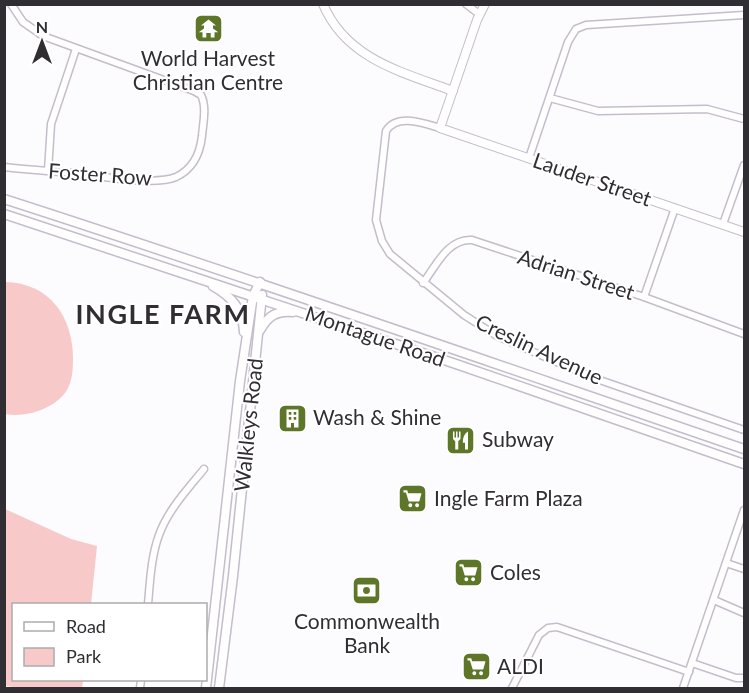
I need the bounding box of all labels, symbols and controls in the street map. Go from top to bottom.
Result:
north arrow [12,12,72,72]
temple icon: World Harvest Christian Centre [192,12,224,44]
text: N [36,17,48,36]
place label: World Harvest Christian Centre [133,45,283,94]
street label: Lauder Street [530,147,655,211]
street label: Foster Row [47,157,153,190]
street label: Adrian Street [515,243,638,304]
district label: INGLE FARM [76,297,250,330]
street label: Montague Road [302,300,449,371]
street label: Creslin Avenue [472,308,607,389]
street label: Walkleys Road [228,357,267,493]
building icon: Wash & Shine [276,402,308,434]
place label: Wash & Shine [313,404,441,429]
restaurant icon: Subway [445,424,477,456]
place label: Subway [482,426,554,451]
supermarket icon: Ingle Farm Plaza [397,483,429,515]
place label: Ingle Farm Plaza [434,485,583,510]
supermarket icon: Coles [453,557,485,589]
place label: Coles [490,559,541,584]
bank icon: Commonwealth Bank [351,575,383,607]
legend [12,603,207,681]
place label: Commonwealth Bank [294,608,440,657]
text: Road [66,615,106,637]
text: Park [66,645,102,667]
supermarket icon: ALDI [460,651,492,683]
place label: ALDI [497,653,544,678]

